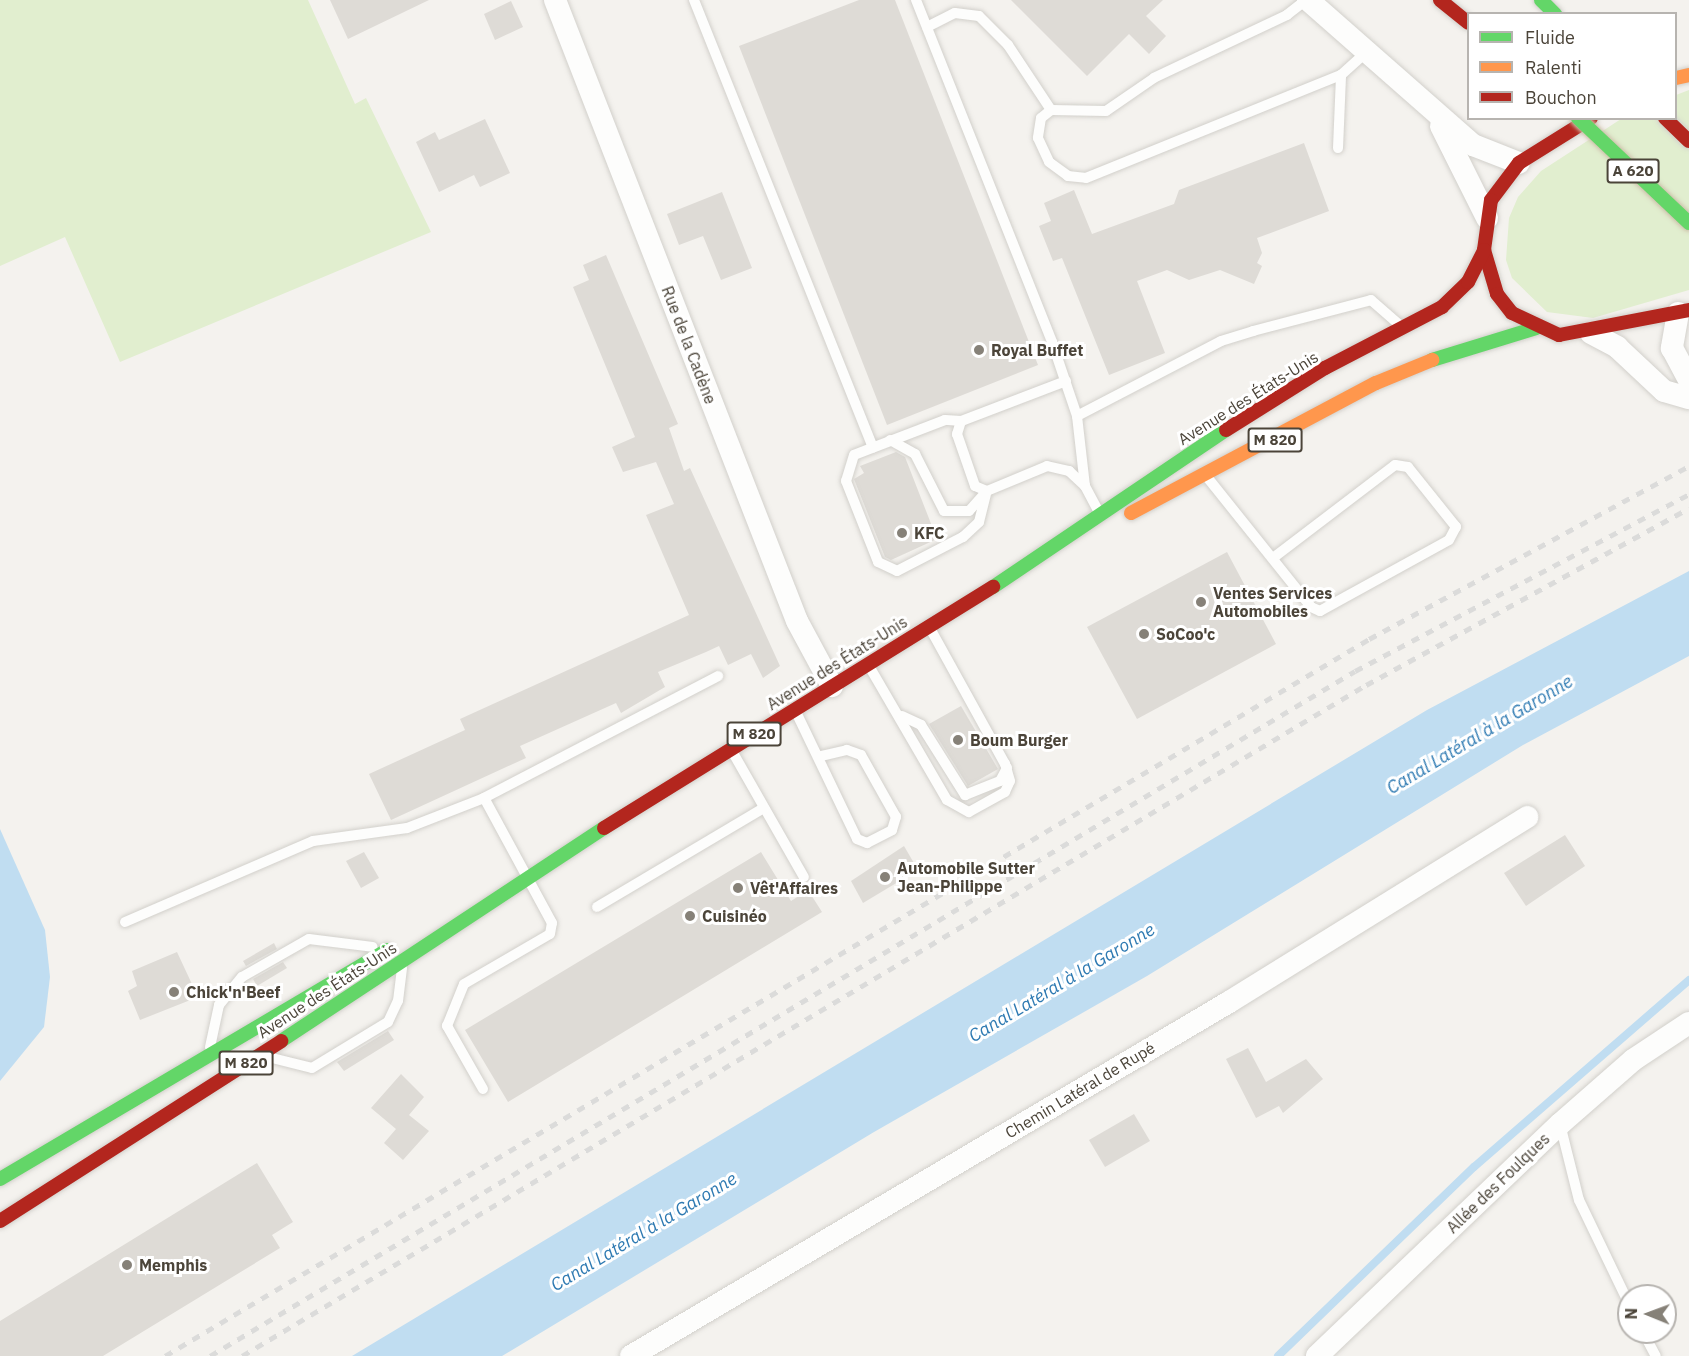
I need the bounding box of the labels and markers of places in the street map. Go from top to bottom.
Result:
place label: Royal Buffet [991,340,1083,360]
marker: Royal Buffet [972,343,986,357]
place label: KFC [914,523,944,543]
marker: KFC [895,526,909,540]
place label: Ventes Services Automobiles [1213,583,1332,621]
marker: Ventes Services Automobiles [1194,595,1208,609]
place label: SoCoo'c [1156,624,1215,644]
marker: SoCoo'c [1137,627,1151,641]
place label: Boum Burger [970,730,1068,750]
marker: Boum Burger [951,733,965,747]
place label: Automobile Sutter Jean-Philippe [897,858,1035,896]
marker: Automobile Sutter Jean-Philippe [878,870,892,884]
place label: Vêt'Affaires [750,878,838,898]
marker: Vêt'Affaires [731,881,745,895]
place label: Cuisinéo [702,906,767,926]
marker: Cuisinéo [683,909,697,923]
place label: Chick'n'Beef [186,982,280,1002]
marker: Chick'n'Beef [167,985,181,999]
place label: Memphis [139,1255,207,1275]
marker: Memphis [120,1258,134,1272]

